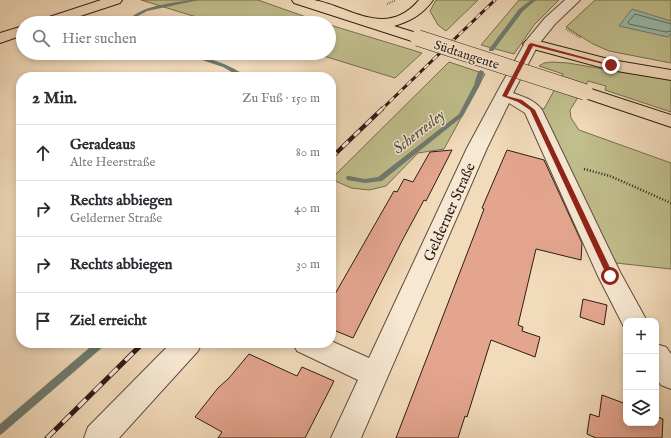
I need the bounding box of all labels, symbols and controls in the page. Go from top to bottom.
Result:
search box [16,16,336,60]
icon: search [30,27,52,49]
text: Hier suchen [62,29,137,48]
street label: Südtangente [432,37,501,74]
route end [602,56,620,74]
text: 2 Min. [32,88,77,109]
text: Zu Fuß · 150 m [242,90,320,107]
water label: Scherresley [389,105,450,159]
text: Geradeaus [70,135,135,154]
icon: ahead [32,142,54,164]
text: 80 m [296,144,320,161]
text: Alte Heerstraße [70,154,155,171]
street label: Gelderner Straße [419,160,480,265]
text: Rechts abbiegen [70,191,173,210]
icon: right [32,198,54,220]
text: 40 m [294,200,320,217]
text: Gelderner Straße [70,210,162,227]
icon: right [32,254,54,276]
text: Rechts abbiegen [70,255,173,274]
text: 30 m [296,256,320,273]
route start [601,267,619,285]
icon: arrive [32,310,54,332]
text: Ziel erreicht [70,311,147,330]
map controls [623,318,659,426]
button: + [623,318,659,354]
button: − [623,354,659,390]
button: layers [623,390,659,426]

